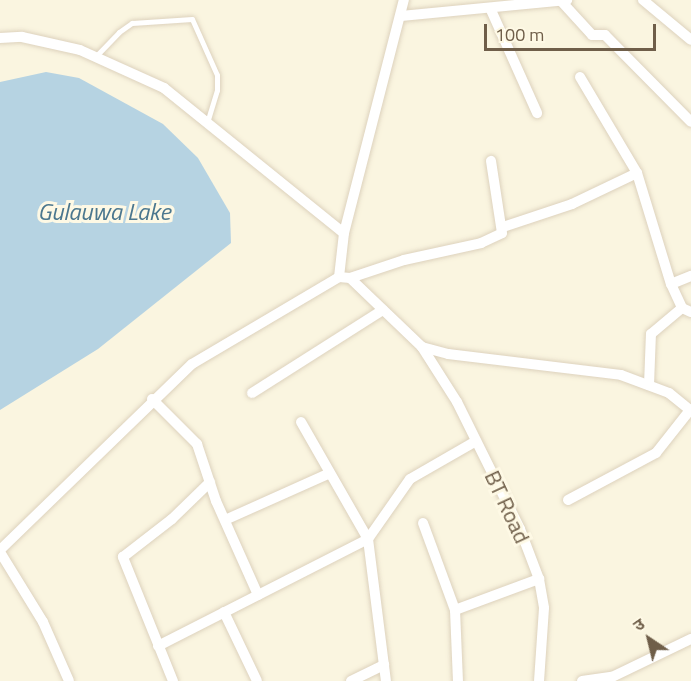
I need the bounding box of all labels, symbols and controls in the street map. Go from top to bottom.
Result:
scale bar [487,12,660,50]
text: 100 m [495,21,544,48]
water label: Gulauwa Lake [37,198,171,226]
street label: BT Road [479,466,535,548]
north arrow [619,609,679,669]
text: उ [628,612,649,637]

